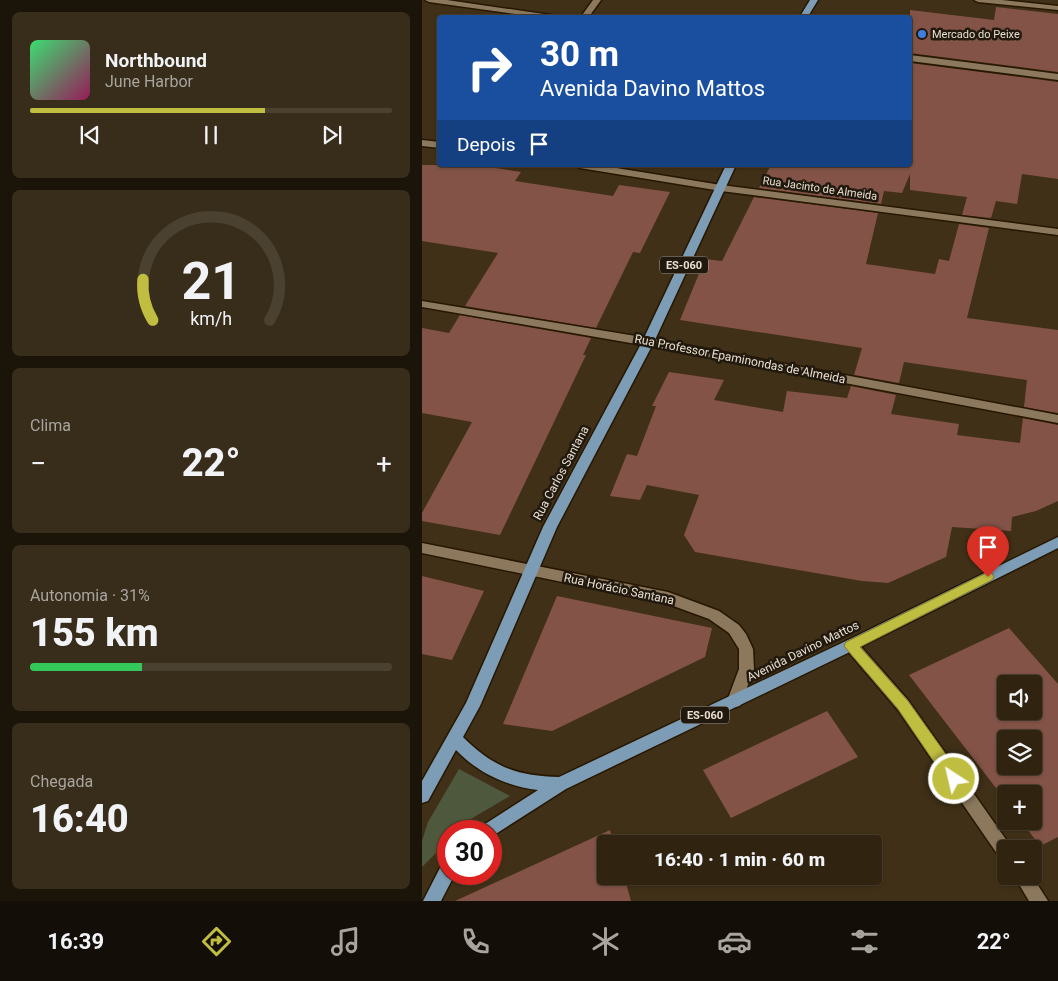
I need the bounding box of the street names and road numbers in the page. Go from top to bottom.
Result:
street label: Rua Jacinto de Almeida [762,174,878,203]
road number: ES-060 [660,256,708,274]
street label: Rua Professor Epaminondas de Almeida [633,332,847,386]
street label: Rua Carlos Santana [530,423,592,523]
street label: Rua Horácio Santana [563,570,675,608]
street label: Avenida Davino Mattos [745,618,861,684]
road number: ES-060 [681,706,729,724]

